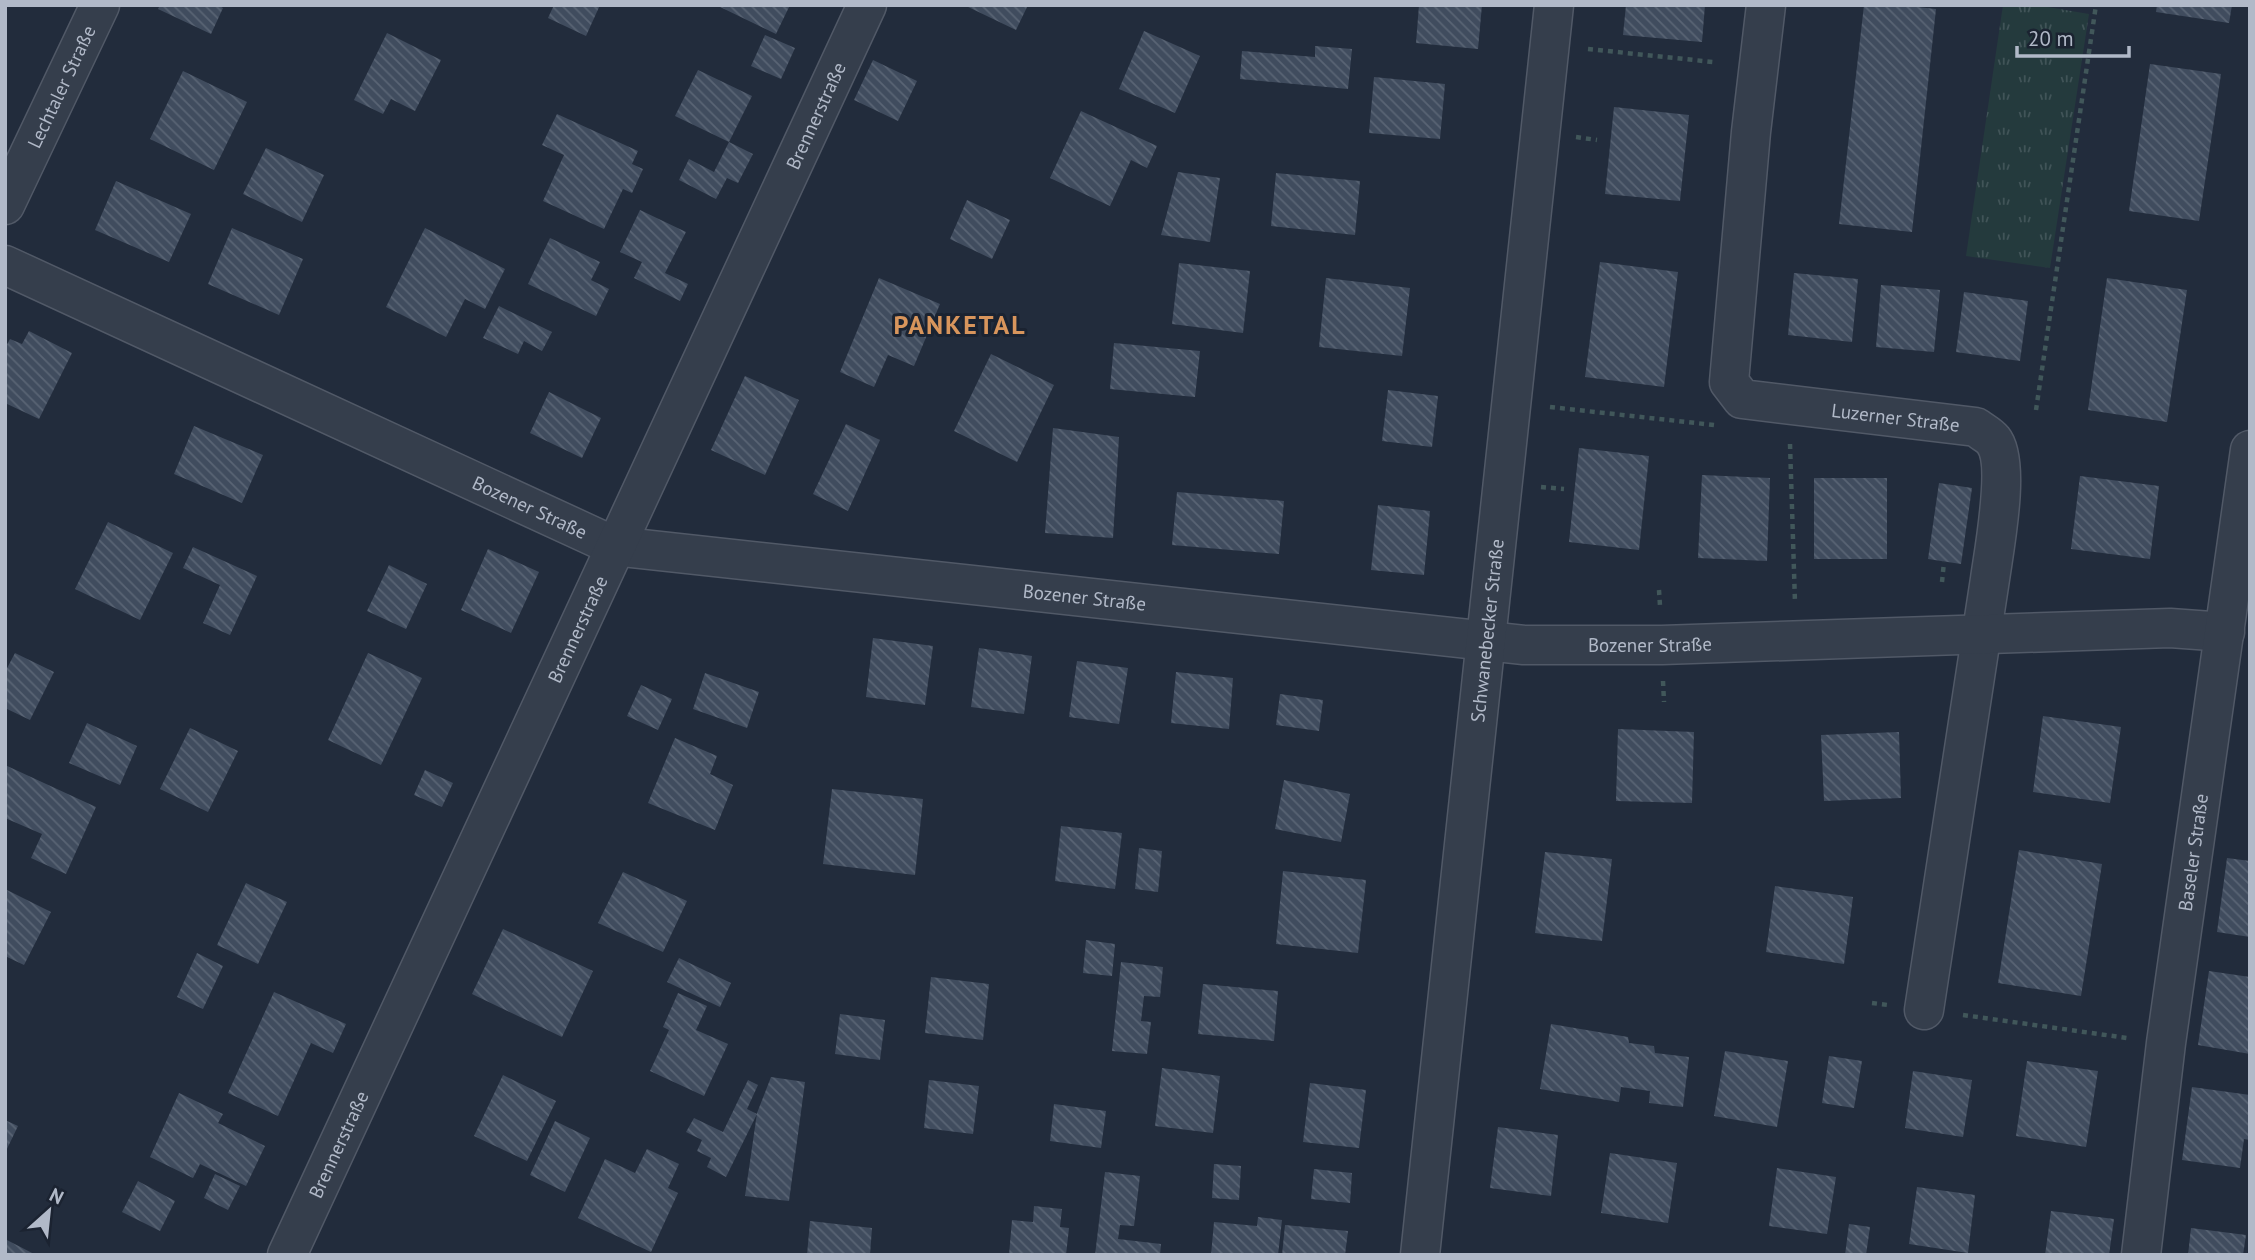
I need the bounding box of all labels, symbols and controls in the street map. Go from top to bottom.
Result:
scale bar [2017,14,2129,58]
street label: Lechtaler Straße [22,21,101,152]
text: 20 m [2028,25,2074,52]
street label: Brennerstraße [780,58,851,173]
district label: PANKETAL [893,308,1027,341]
street label: Luzerner Straße [1830,398,1961,437]
street label: Bozener Straße [469,470,591,544]
street label: Schwanebecker Straße [1465,538,1509,723]
street label: Brennerstraße [542,572,613,687]
street label: Bozener Straße [1022,579,1147,616]
street label: Bozener Straße [1588,631,1712,657]
street label: Baseler Straße [2173,792,2213,913]
street label: Brennerstraße [303,1087,374,1202]
north arrow [14,1176,84,1246]
text: N [46,1182,68,1209]

